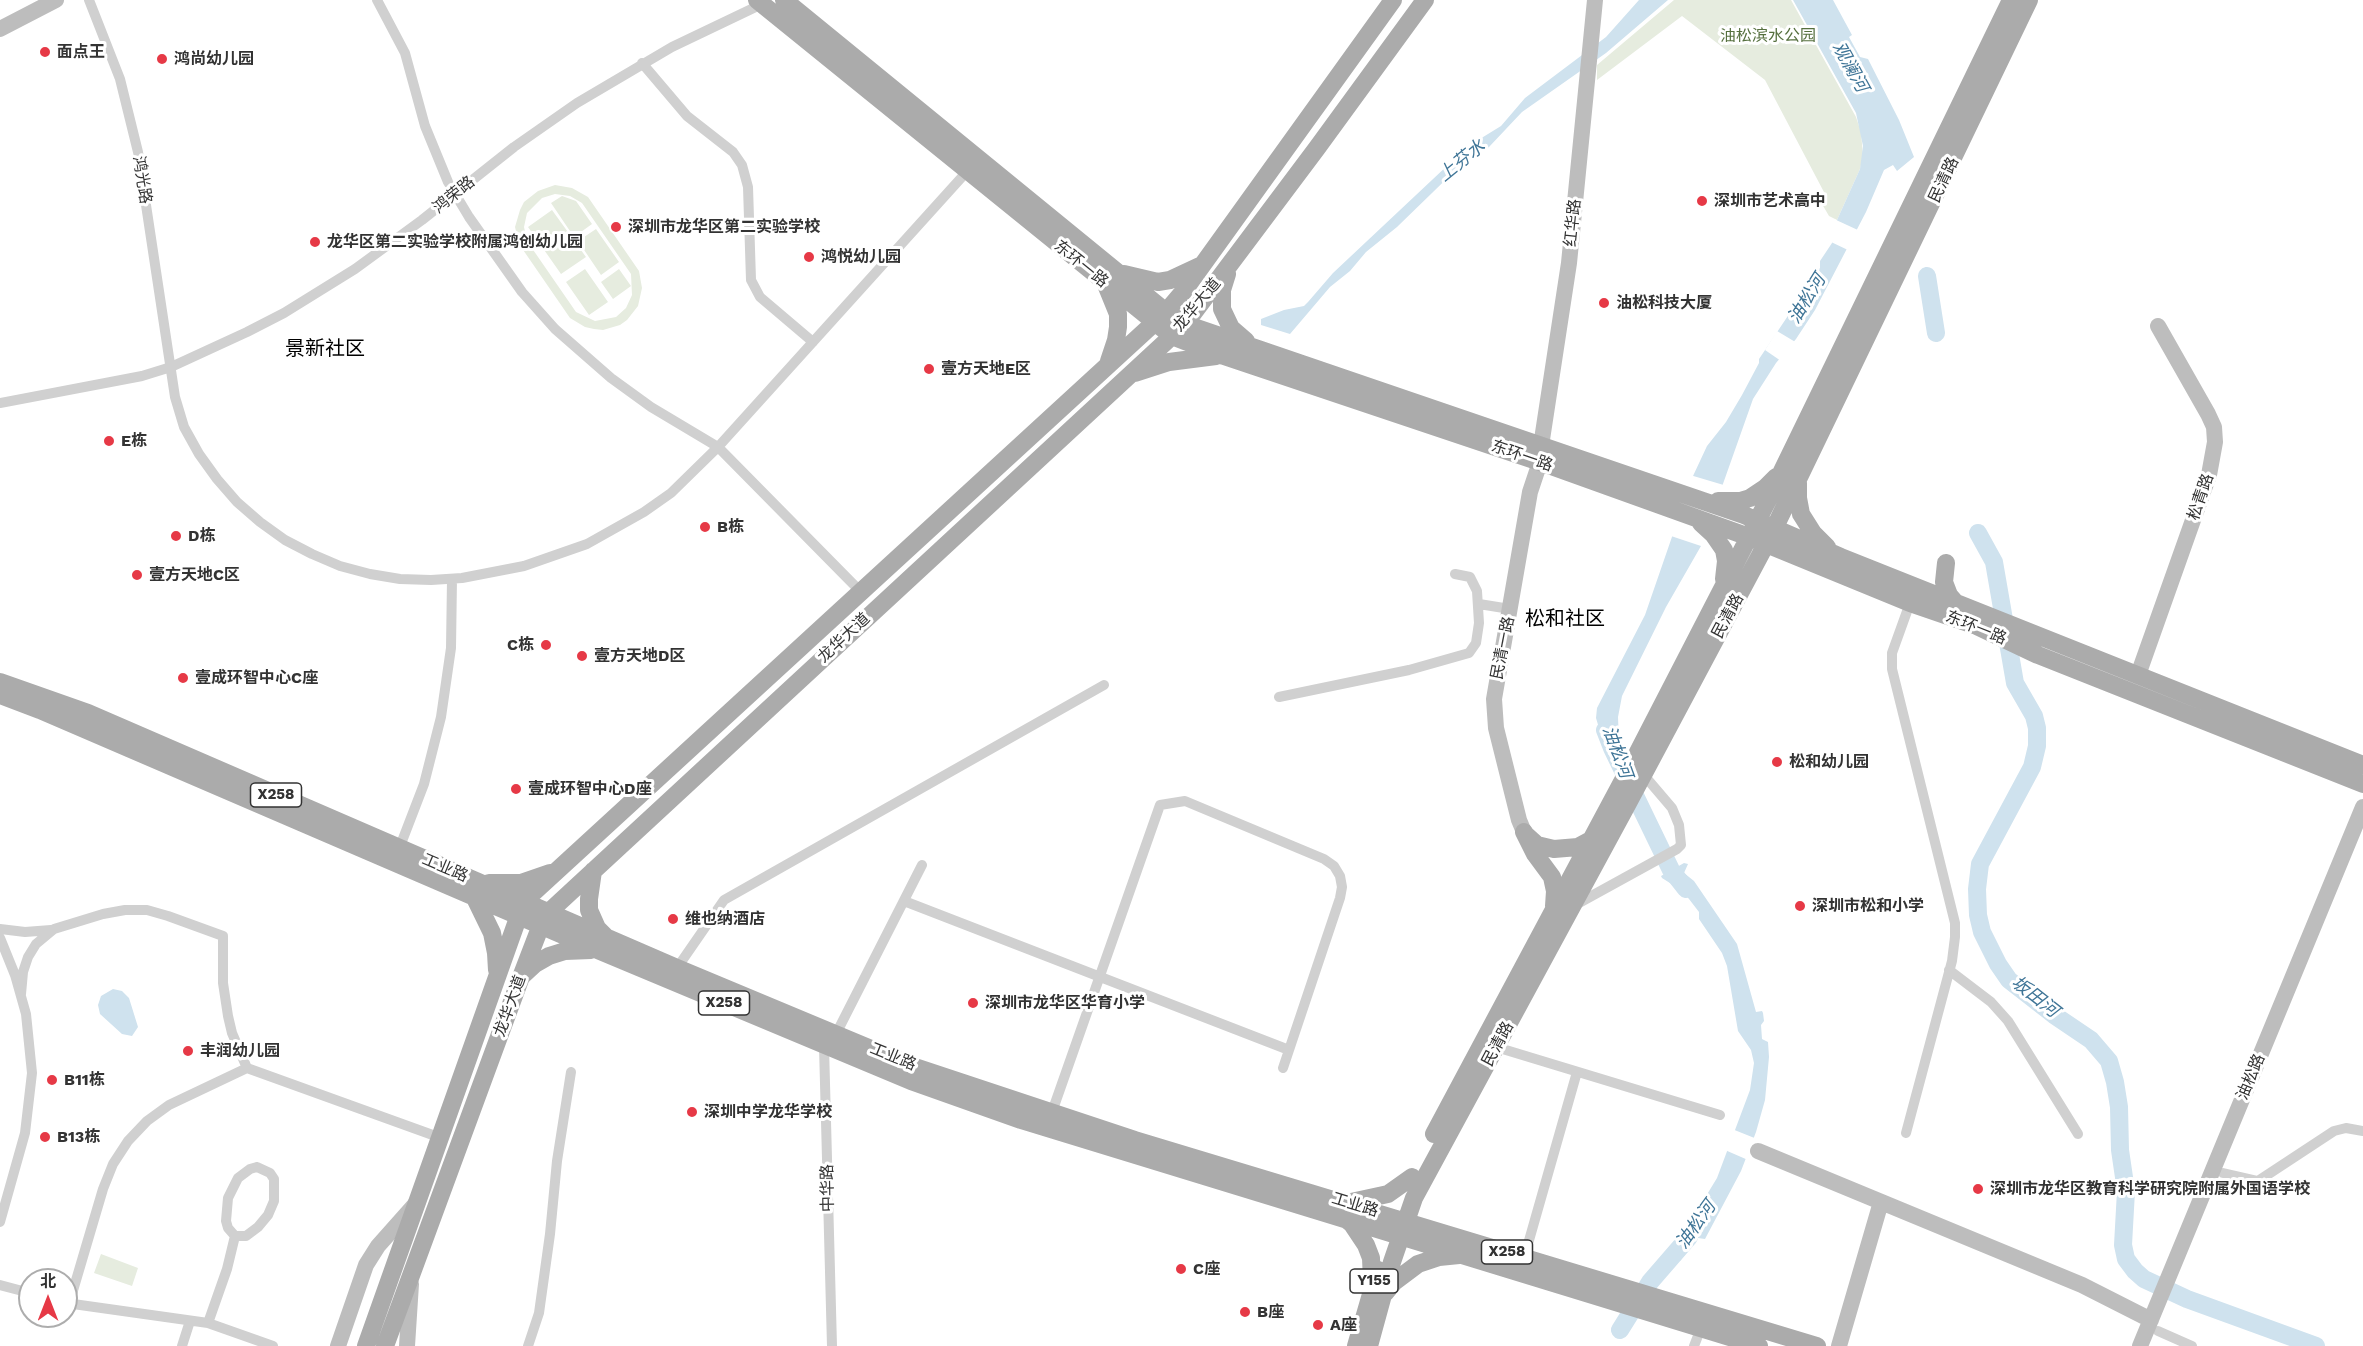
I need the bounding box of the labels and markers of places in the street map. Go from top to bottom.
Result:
place label: 面点王 [57,42,105,62]
marker: 面点王 [38,45,52,59]
place label: 鸿尚幼儿园 [174,49,254,69]
marker: 鸿尚幼儿园 [155,52,169,66]
place label: 深圳市艺术高中 [1714,191,1826,211]
marker: 深圳市艺术高中 [1695,194,1709,208]
place label: 深圳市龙华区第二实验学校 [628,217,820,237]
marker: 深圳市龙华区第二实验学校 [609,220,623,234]
place label: 龙华区第二实验学校附属鸿创幼儿园 [327,232,583,252]
marker: 龙华区第二实验学校附属鸿创幼儿园 [308,235,322,249]
place label: 鸿悦幼儿园 [821,247,901,267]
marker: 鸿悦幼儿园 [802,250,816,264]
place label: 油松科技大厦 [1616,293,1712,313]
marker: 油松科技大厦 [1597,296,1611,310]
place label: 壹方天地E区 [941,359,1031,379]
marker: 壹方天地E区 [922,362,936,376]
place label: E栋 [121,431,147,451]
marker: E栋 [102,434,116,448]
place label: B栋 [717,517,744,537]
marker: B栋 [698,520,712,534]
place label: D栋 [188,526,215,546]
marker: D栋 [169,529,183,543]
place label: 壹方天地C区 [149,565,240,585]
marker: 壹方天地C区 [130,568,144,582]
place label: C栋 [507,635,534,655]
marker: C栋 [539,638,553,652]
place label: 壹方天地D区 [594,646,685,666]
marker: 壹方天地D区 [575,649,589,663]
place label: 壹成环智中心C座 [195,668,318,688]
marker: 壹成环智中心C座 [176,671,190,685]
place label: 松和幼儿园 [1789,752,1869,772]
marker: 松和幼儿园 [1770,755,1784,769]
place label: 壹成环智中心D座 [528,779,651,799]
marker: 壹成环智中心D座 [509,782,523,796]
place label: 深圳市松和小学 [1812,896,1924,916]
marker: 深圳市松和小学 [1793,899,1807,913]
place label: 维也纳酒店 [685,909,765,929]
marker: 维也纳酒店 [666,912,680,926]
place label: 深圳市龙华区华育小学 [985,993,1145,1013]
marker: 深圳市龙华区华育小学 [966,996,980,1010]
place label: 丰润幼儿园 [200,1041,280,1061]
marker: 丰润幼儿园 [181,1044,195,1058]
place label: B11栋 [64,1070,105,1090]
marker: B11栋 [45,1073,59,1087]
place label: 深圳中学龙华学校 [704,1102,832,1122]
marker: 深圳中学龙华学校 [685,1105,699,1119]
place label: B13栋 [57,1127,100,1147]
marker: B13栋 [38,1130,52,1144]
place label: 深圳市龙华区教育科学研究院附属外国语学校 [1990,1179,2310,1199]
marker: 深圳市龙华区教育科学研究院附属外国语学校 [1971,1182,1985,1196]
place label: C座 [1193,1259,1220,1279]
marker: C座 [1174,1262,1188,1276]
place label: B座 [1257,1302,1284,1322]
marker: B座 [1238,1305,1252,1319]
place label: A座 [1330,1315,1357,1335]
marker: A座 [1311,1318,1325,1332]

